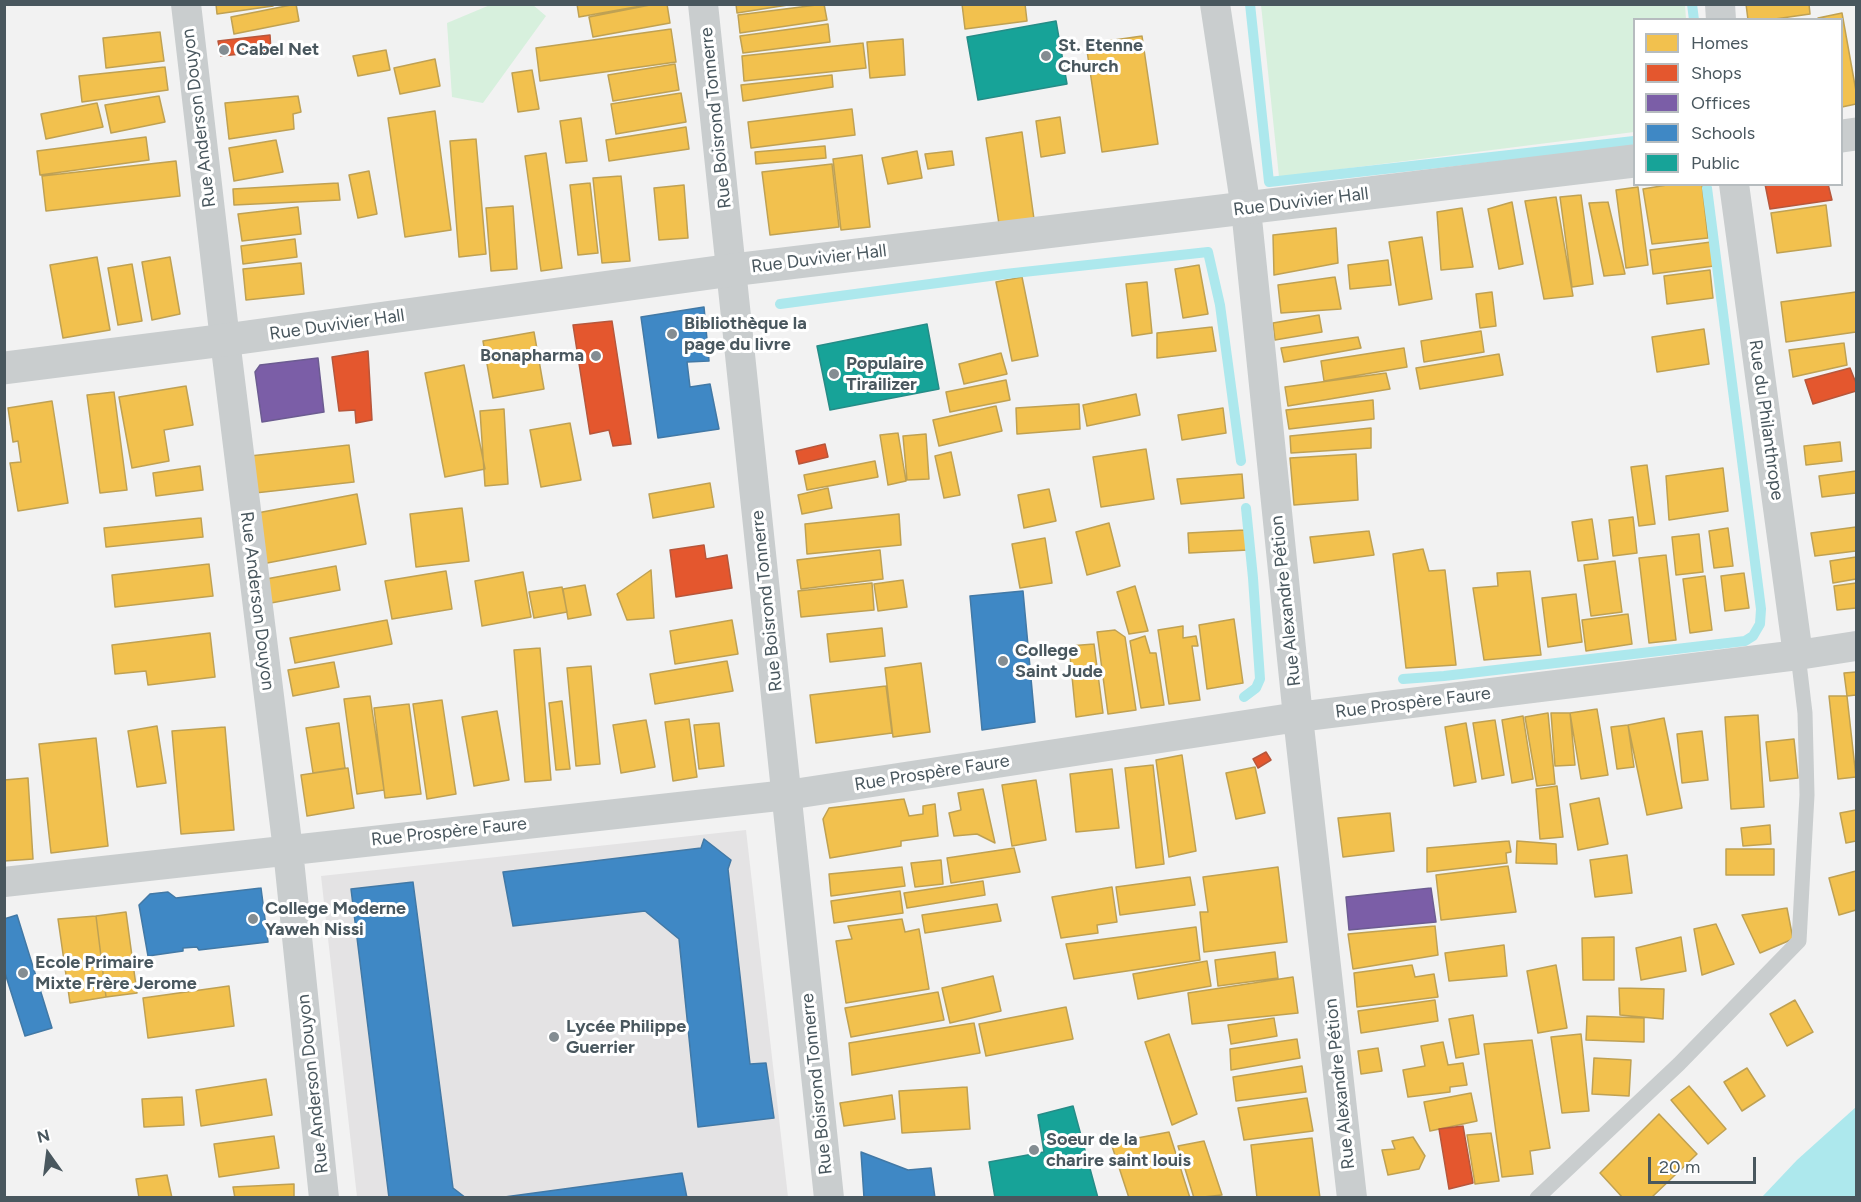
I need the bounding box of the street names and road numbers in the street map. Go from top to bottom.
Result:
street label: Rue Boisrond Tonnerre [696,26,736,210]
street label: Rue Anderson Douyon [177,27,221,209]
street label: Rue Duvivier Hall [1232,183,1370,221]
street label: Rue Duvivier Hall [750,240,888,278]
street label: Rue Duvivier Hall [268,305,406,345]
street label: Rue du Philanthrope [1744,338,1788,502]
street label: Rue Boisrond Tonnerre [747,509,787,693]
street label: Rue Anderson Douyon [235,510,279,692]
street label: Rue Alexandre Pétion [1266,515,1306,687]
street label: Rue Prospère Faure [1334,683,1492,723]
street label: Rue Prospère Faure [853,750,1011,796]
street label: Rue Prospère Faure [370,813,528,851]
street label: Rue Boisrond Tonnerre [797,992,837,1176]
street label: Rue Anderson Douyon [293,993,333,1175]
street label: Rue Alexandre Pétion [1320,998,1360,1170]

